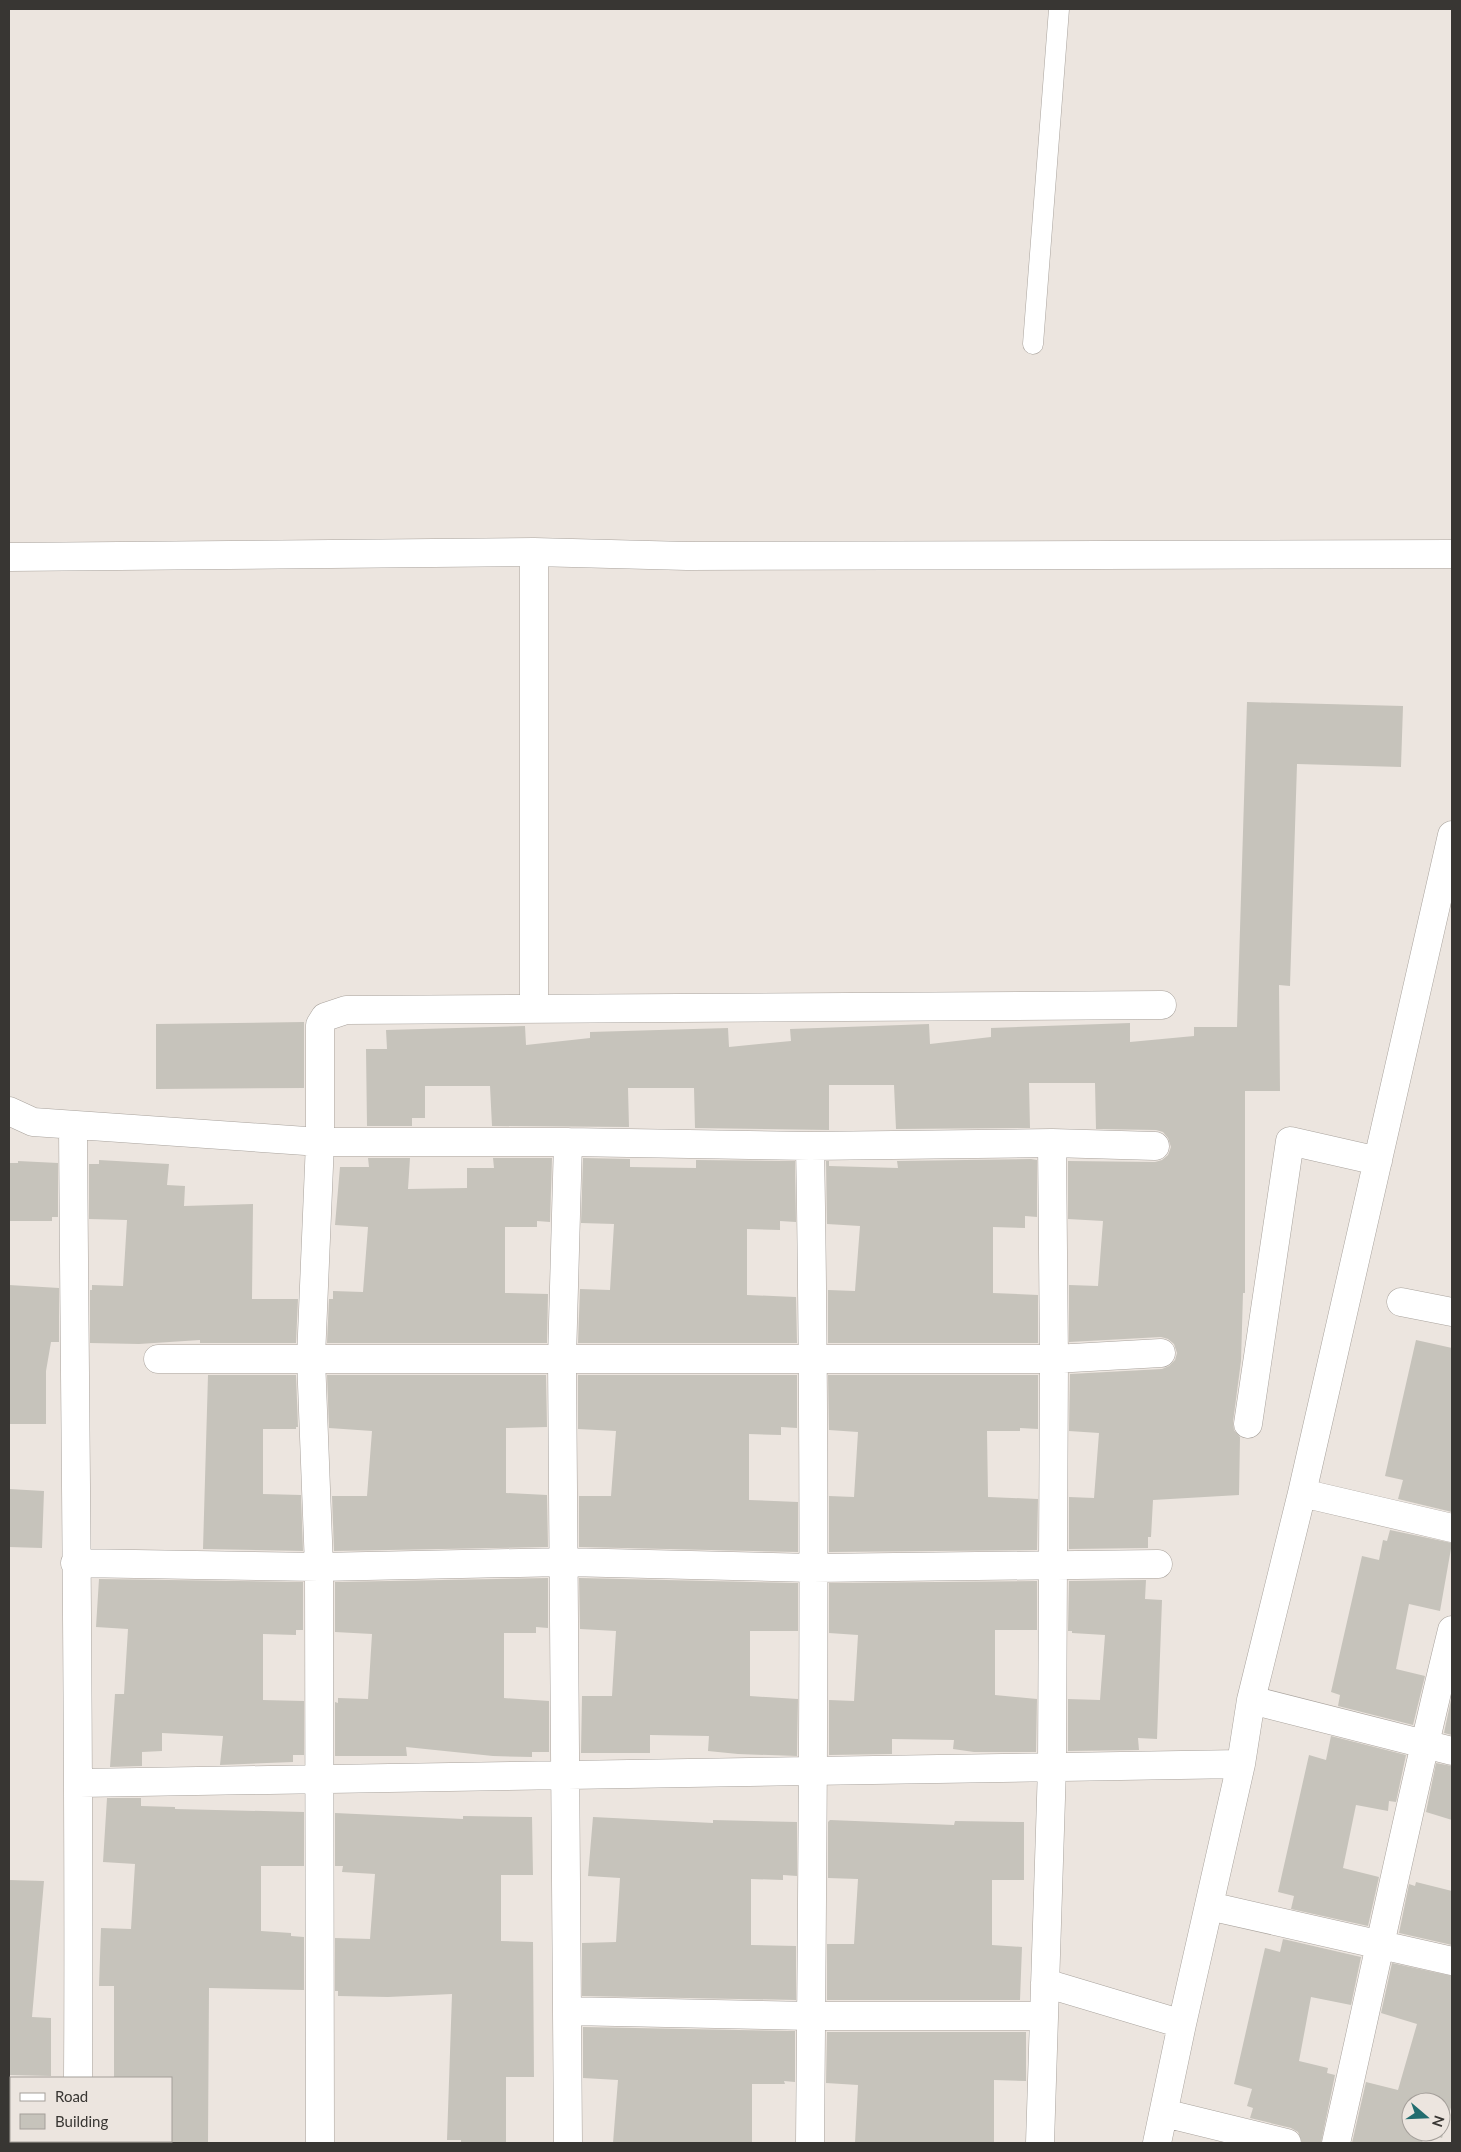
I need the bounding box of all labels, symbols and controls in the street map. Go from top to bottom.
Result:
legend [10,2077,172,2142]
text: Road [55,2087,88,2105]
north arrow [1401,2092,1451,2142]
text: Building [55,2112,108,2130]
text: N [1429,2114,1449,2129]

